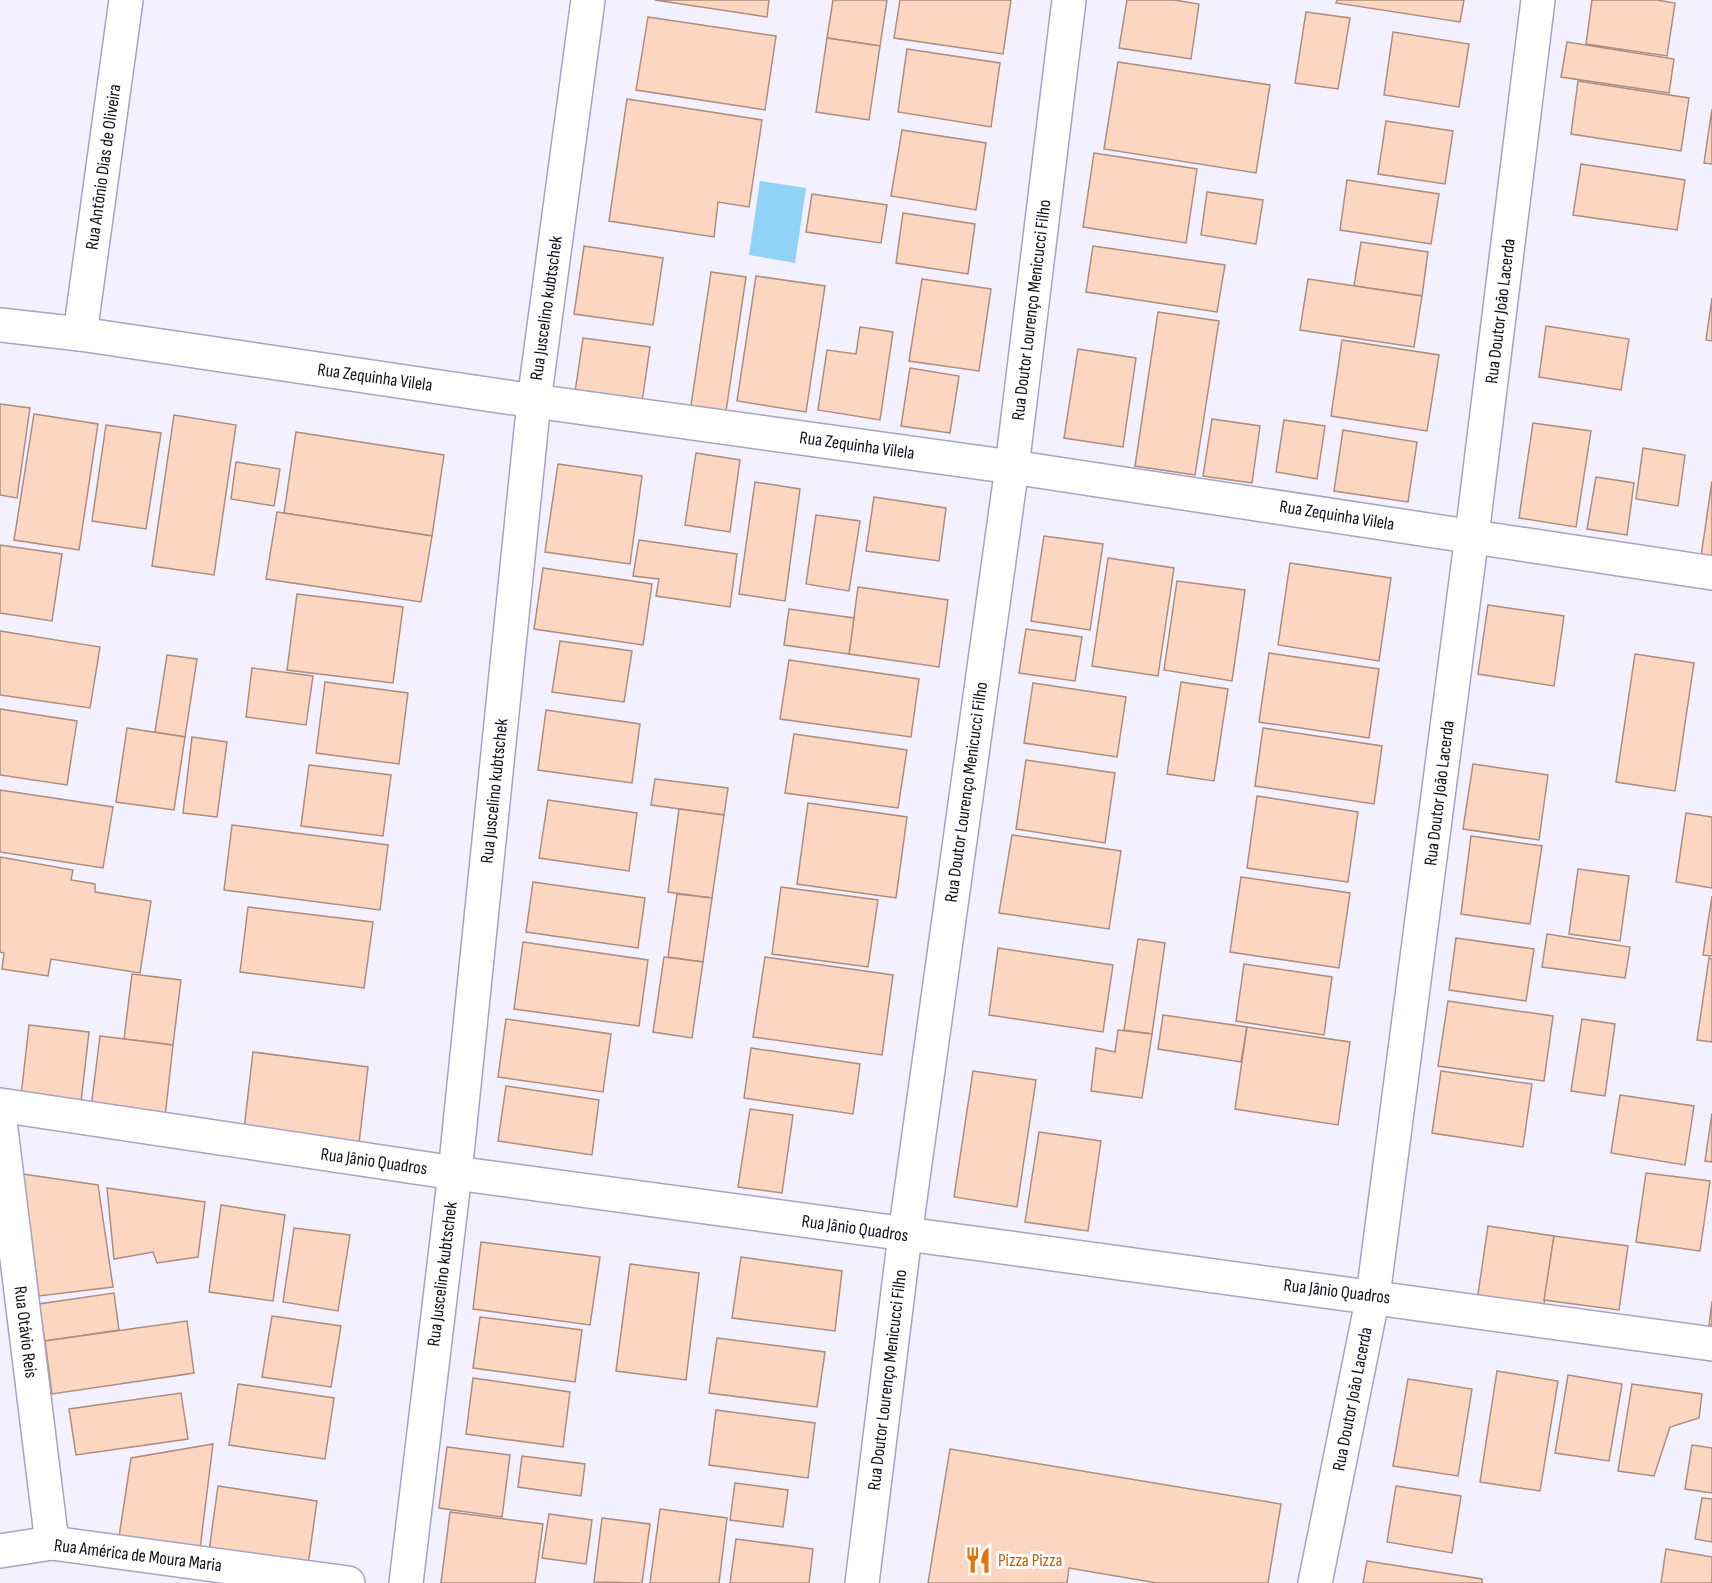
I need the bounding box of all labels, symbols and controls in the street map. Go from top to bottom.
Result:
street label: Rua Antônio Dias de Oliveira [81,83,126,251]
street label: Rua Doutor Lourenço Menicucci Filho [1008,198,1055,422]
street label: Rua Juscelino kubtschek [526,234,567,382]
street label: Rua Doutor João Lacerda [1481,237,1520,385]
street label: Rua Zequinha Vilela [316,359,434,396]
street label: Rua Zequinha Vilela [798,427,916,464]
street label: Rua Zequinha Vilela [1278,496,1396,535]
street label: Rua Doutor Lourenço Menicucci Filho [941,681,992,904]
street label: Rua Juscelino kubtschek [476,717,513,865]
street label: Rua Doutor João Lacerda [1420,719,1459,867]
street label: Rua Jânio Quadros [319,1144,429,1179]
street label: Rua Juscelino kubtschek [423,1200,462,1348]
street label: Rua Jânio Quadros [800,1211,910,1246]
street label: Rua Doutor Lourenço Menicucci Filho [864,1268,911,1492]
street label: Rua Jânio Quadros [1282,1275,1391,1308]
street label: Rua Otávio Reis [9,1285,42,1379]
street label: Rua Doutor João Lacerda [1328,1325,1377,1473]
street label: Rua América de Moura Maria [53,1535,223,1576]
restaurant icon: Pizza Pizza [963,1545,993,1575]
place label: Pizza Pizza [998,1550,1063,1571]

